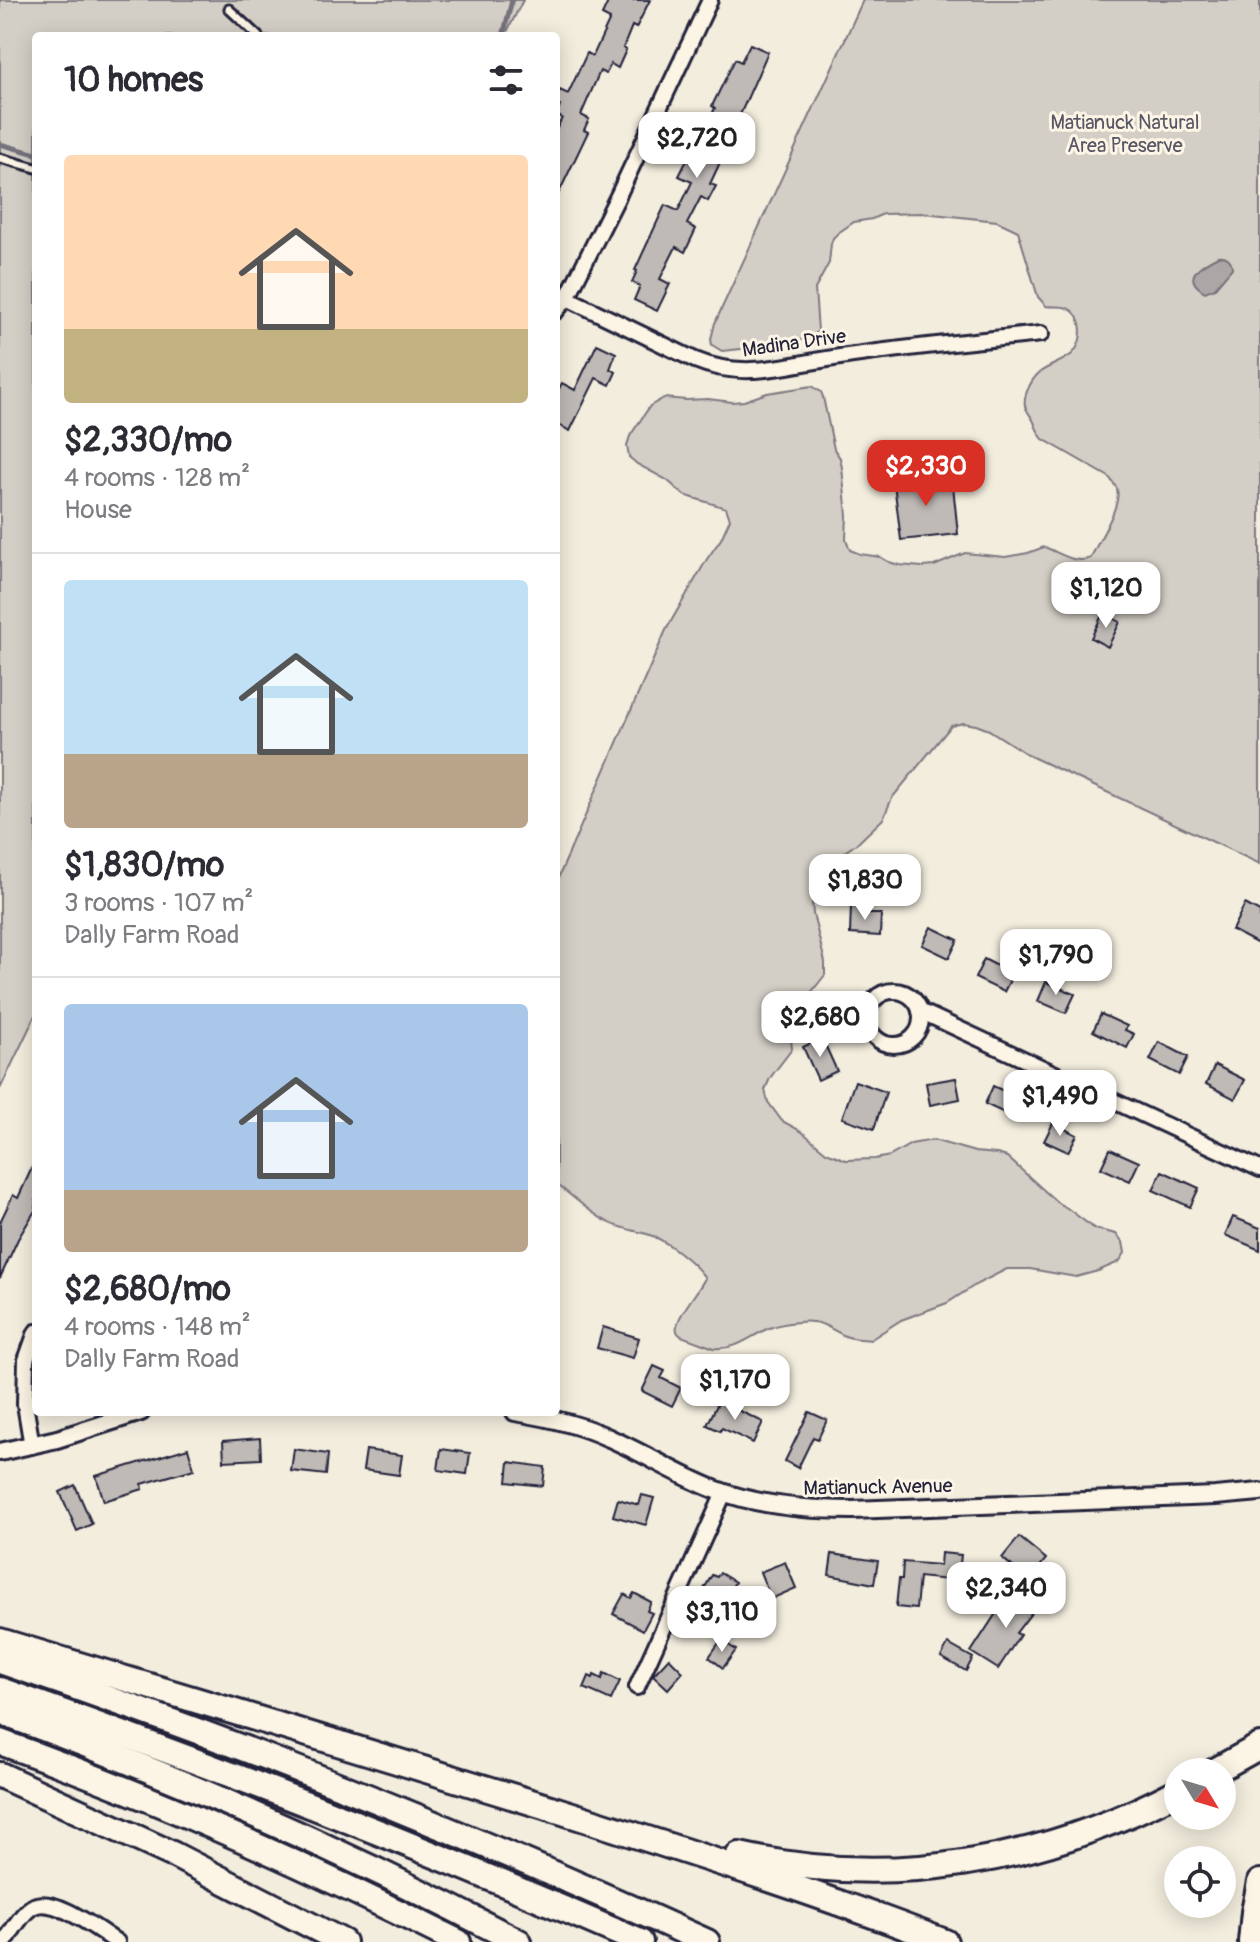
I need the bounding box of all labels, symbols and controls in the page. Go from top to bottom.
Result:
icon: filters [484,58,528,102]
text: 10 homes [64,59,203,102]
park label: Matianuck Natural Area Preserve [1050,110,1200,158]
pin: $2,720 [632,112,762,180]
text: $2,720 [656,122,738,154]
icon: home [224,207,368,351]
street label: Madina Drive [741,323,848,363]
text: $2,330/mo [64,419,232,462]
pin: $2,330 [861,440,991,508]
text: $2,330 [885,450,967,482]
text: 4 rooms · 128 m² [64,462,250,494]
text: House [64,494,132,526]
pin: $1,120 [1041,562,1171,630]
text: $1,120 [1069,572,1143,604]
icon: home [224,632,368,776]
text: $1,830/mo [64,844,224,887]
pin: $1,830 [800,854,930,922]
text: $1,830 [827,864,903,896]
text: 3 rooms · 107 m² [64,887,253,919]
text: Dally Farm Road [64,919,240,951]
pin: $1,790 [991,929,1121,997]
text: $1,790 [1018,939,1094,971]
pin: $2,680 [755,991,885,1059]
text: $2,680 [779,1001,861,1033]
icon: home [224,1056,368,1200]
pin: $1,490 [995,1070,1125,1138]
text: $1,490 [1021,1080,1099,1112]
text: $2,680/mo [64,1268,231,1311]
text: 4 rooms · 148 m² [64,1311,251,1343]
text: Dally Farm Road [64,1343,240,1375]
pin: $1,170 [670,1354,800,1422]
text: $1,170 [699,1364,771,1396]
street label: Matianuck Avenue [803,1473,953,1501]
pin: $2,340 [941,1562,1071,1630]
text: $2,340 [965,1572,1047,1604]
pin: $3,110 [657,1586,787,1654]
text: $3,110 [685,1596,759,1628]
north arrow [1164,1758,1236,1830]
map controls [1164,1758,1236,1918]
button: locate [1164,1846,1236,1918]

